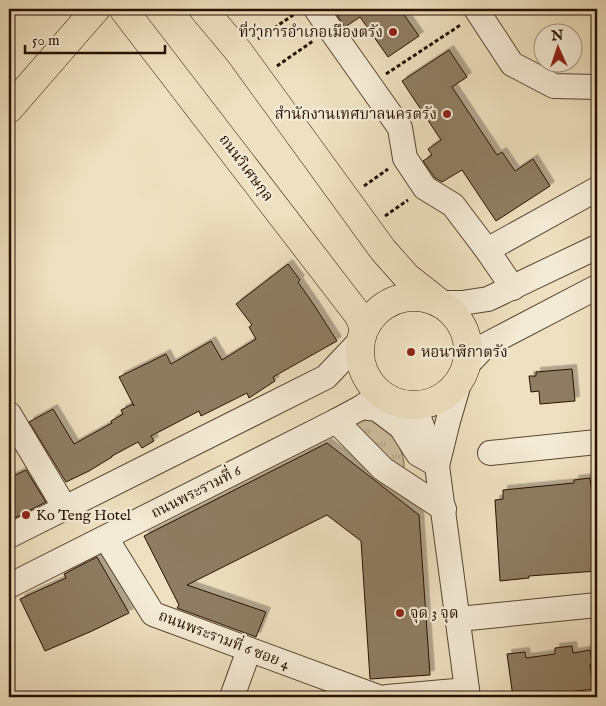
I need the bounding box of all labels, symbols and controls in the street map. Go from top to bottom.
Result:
place label: ที่ว่าการอำเภอเมืองตรัง [239,21,383,42]
scale bar [25,22,165,54]
north arrow [534,22,584,72]
marker: ที่ว่าการอำเภอเมืองตรัง [387,26,399,38]
text: N [550,27,564,45]
text: 50 m [32,31,60,50]
place label: สำนักงานเทศบาลนครตรัง [275,105,437,124]
marker: สำนักงานเทศบาลนครตรัง [441,108,453,120]
street label: ถนนวิเศษกุล [214,131,278,206]
place label: หอนาฬิกาตรัง [421,343,508,362]
marker: หอนาฬิกาตรัง [405,346,417,358]
street label: ถนนพระรามที่ 6 [147,459,245,523]
place label: Ko Teng Hotel [36,506,132,525]
marker: Ko Teng Hotel [20,509,32,521]
street label: ถนนพระรามที่ 6 ซอย 4 [156,604,294,674]
place label: จุด 3 จุด [410,604,458,624]
marker: จุด 3 จุด [394,607,406,619]

